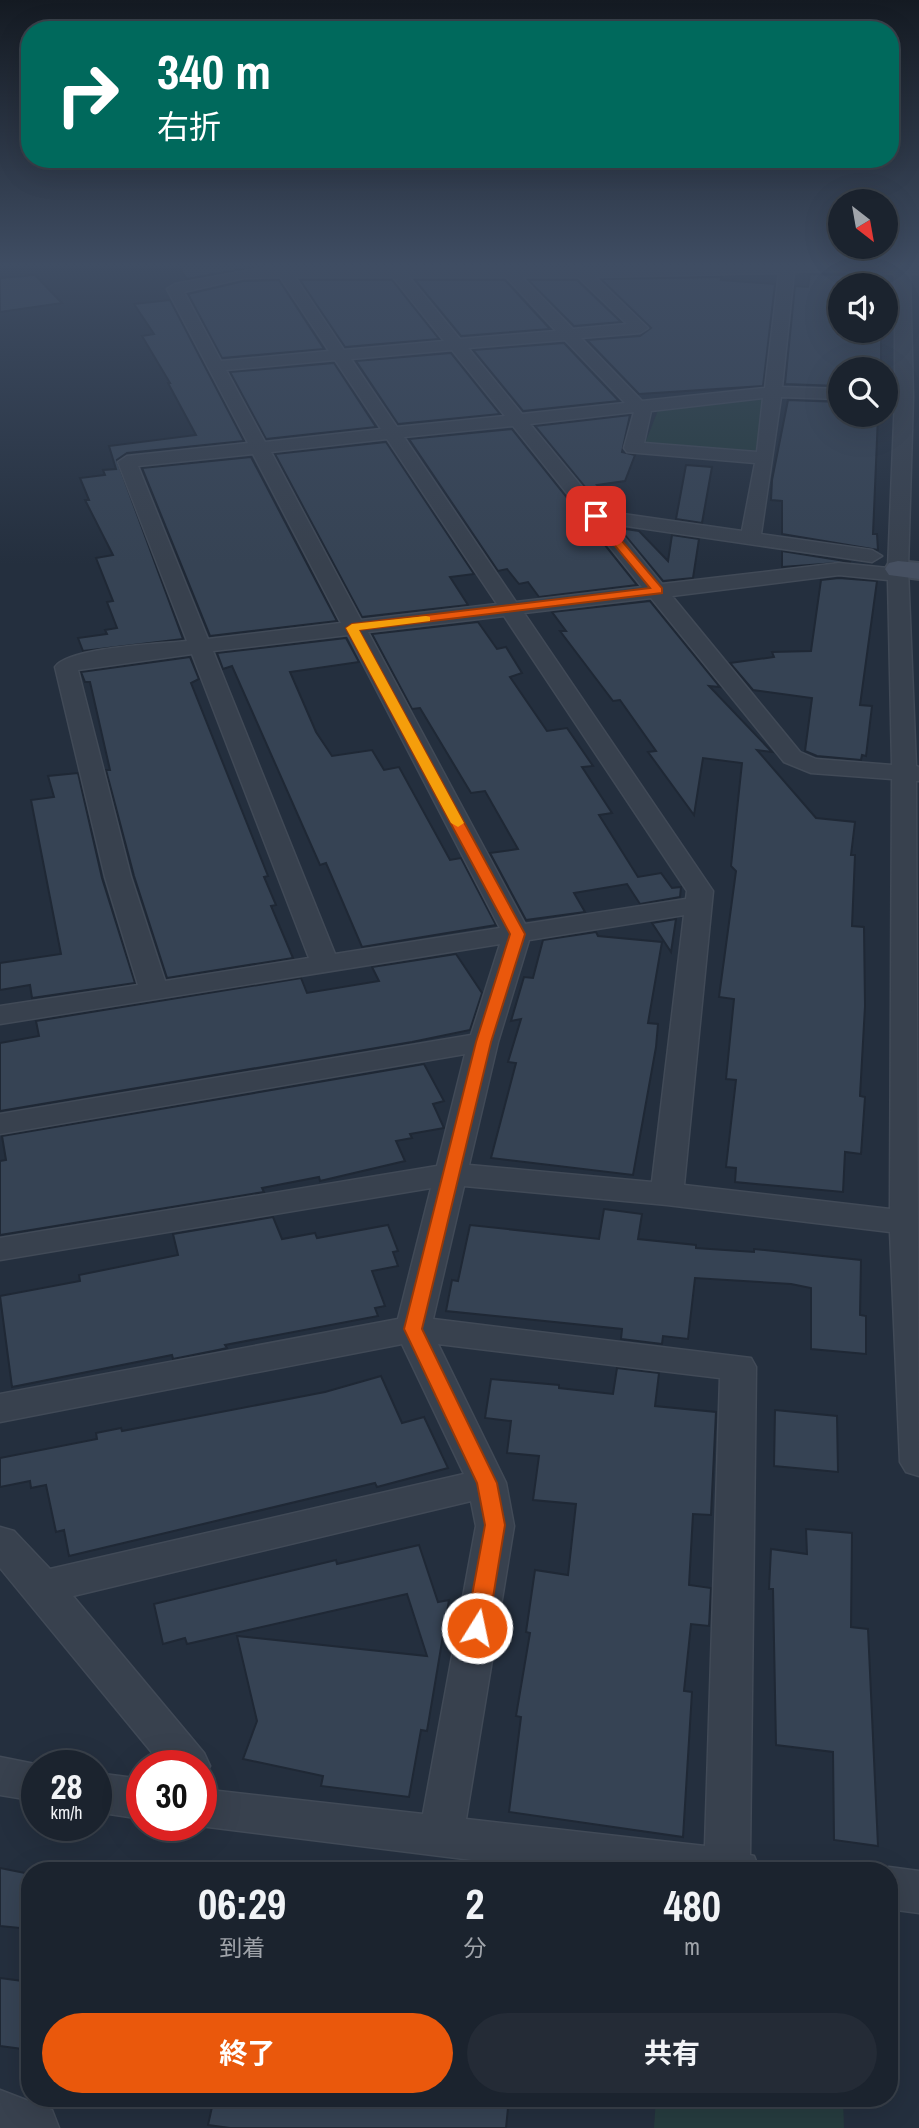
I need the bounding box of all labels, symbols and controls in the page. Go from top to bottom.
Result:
text: 340 m [157,38,271,104]
icon: right [42,49,133,140]
text: 右折 [157,105,221,148]
north arrow [828,189,898,259]
map controls [828,189,898,427]
button: sound [828,273,898,343]
button: search [828,357,898,427]
pin [566,486,626,546]
icon: arrive [577,497,615,535]
position arrow [440,1591,514,1665]
speed limit sign: 30 [126,1750,217,1841]
text: 28 [51,1763,82,1810]
text: km/h [51,1800,83,1825]
text: 06:29 [198,1876,286,1932]
text: 2 [465,1876,484,1932]
text: 480 [663,1878,721,1934]
text: m [684,1931,700,1962]
text: 到着 [219,1932,265,1963]
text: 分 [463,1932,486,1963]
button: 終了 [42,2013,453,2093]
button: 共有 [467,2013,877,2093]

